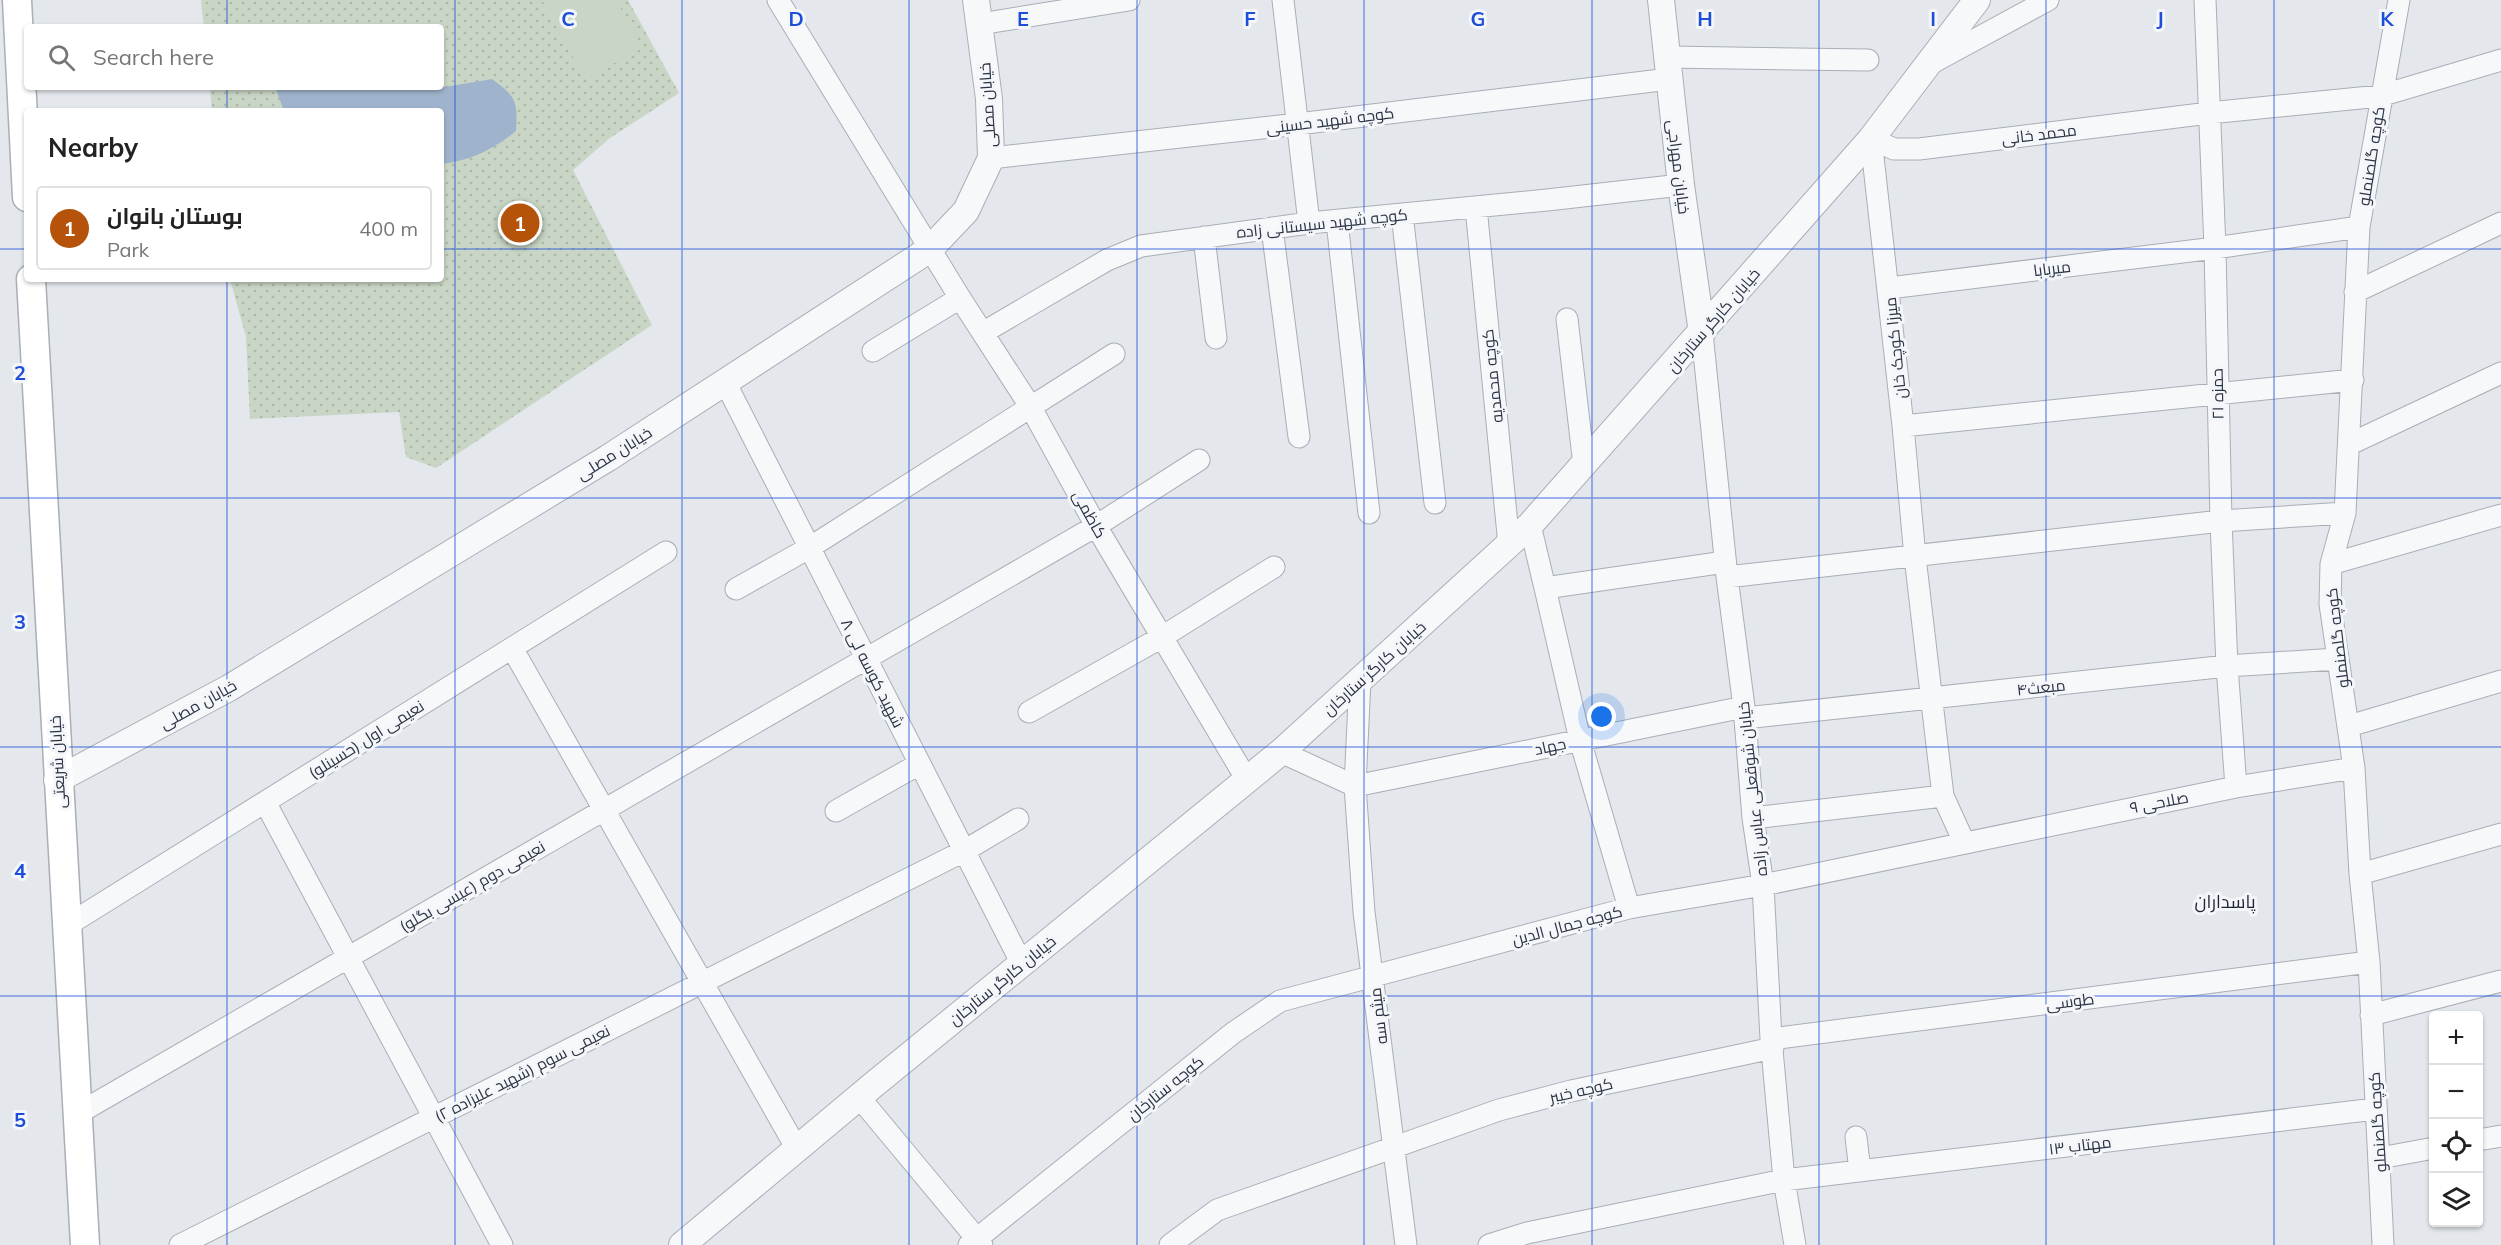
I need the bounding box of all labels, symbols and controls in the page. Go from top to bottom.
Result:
text: C [561,6,575,31]
text: D [788,6,804,31]
text: E [1017,6,1029,31]
text: F [1244,6,1256,31]
text: G [1471,6,1485,31]
text: H [1697,6,1713,31]
text: I [1930,6,1936,31]
text: J [2156,6,2164,31]
text: K [2380,6,2394,31]
search box [24,24,444,90]
icon: search [45,41,78,74]
text: Search here [93,43,214,71]
street label: خیابان مصلی [974,62,1001,148]
street label: کوچه شهید حسینی [1265,102,1395,140]
street label: کوچه گلصنملو [2353,105,2391,208]
street label: خیابان مهراجی [1662,119,1695,216]
street label: محمد خانی [2000,119,2078,150]
text: Nearby [48,131,138,164]
pin: 1 [500,200,540,246]
text: بوستان بانوان [107,202,243,230]
street label: کوچه شهید سیستانی زاده [1235,204,1409,244]
text: 1 [64,216,76,241]
text: 400 m [359,216,418,241]
text: Park [107,237,149,262]
street label: میربابا [2032,256,2072,280]
street label: خیابان کارگر ستارخان [1662,264,1765,377]
street label: میرزا کوچک خان [1880,296,1912,400]
street label: کوچه محمدیه [1477,328,1509,424]
text: 2 [14,360,26,385]
street label: حمزه ۲۱ [2207,368,2227,420]
street label: خیابان مصلی [573,422,656,485]
street label: کاظمی [1068,487,1111,542]
street label: کوچه گلصنملو [2321,587,2355,689]
text: 3 [14,609,26,634]
street label: شهید کوسه لی ۸ [836,615,909,731]
street label: خیابان کارگر ستارخان [1318,616,1430,720]
street label: خیابان مصلی [156,675,241,734]
street label: مبعث۴ [2016,675,2066,699]
street label: نعیمی اول (حسینلو) [305,695,428,783]
street label: خیابان شوقعلی عباس زاده [1733,700,1772,877]
your location [1587,702,1616,731]
street label: خیابان شریعتی [45,715,70,809]
street label: جهاد [1532,733,1568,760]
street label: صلاحی ۹ [2128,787,2190,818]
street label: نعیمی دوم (عیسی بگلو) [396,836,549,938]
text: 4 [14,858,26,883]
district label: پاسداران [2194,890,2256,914]
street label: کوچه جمال الدین [1510,901,1625,951]
street label: خیابان کارگر ستارخان [944,931,1060,1030]
street label: میثم سه [1365,986,1393,1045]
street label: طوسی [2045,988,2095,1015]
map controls [2429,1011,2483,1227]
button: + [2429,1011,2483,1065]
street label: نعیمی سوم (شهید علیزاده ۲) [431,1020,614,1128]
street label: کوچه ستارخان [1123,1051,1209,1126]
button: − [2429,1065,2483,1119]
street label: کوچه گلصنملو [2364,1071,2392,1173]
street label: کوچه خیبر [1546,1073,1615,1109]
text: 5 [14,1107,26,1132]
button: locate [2429,1119,2483,1173]
street label: مهتاب ۱۳ [2048,1131,2113,1160]
button: layers [2429,1173,2483,1227]

